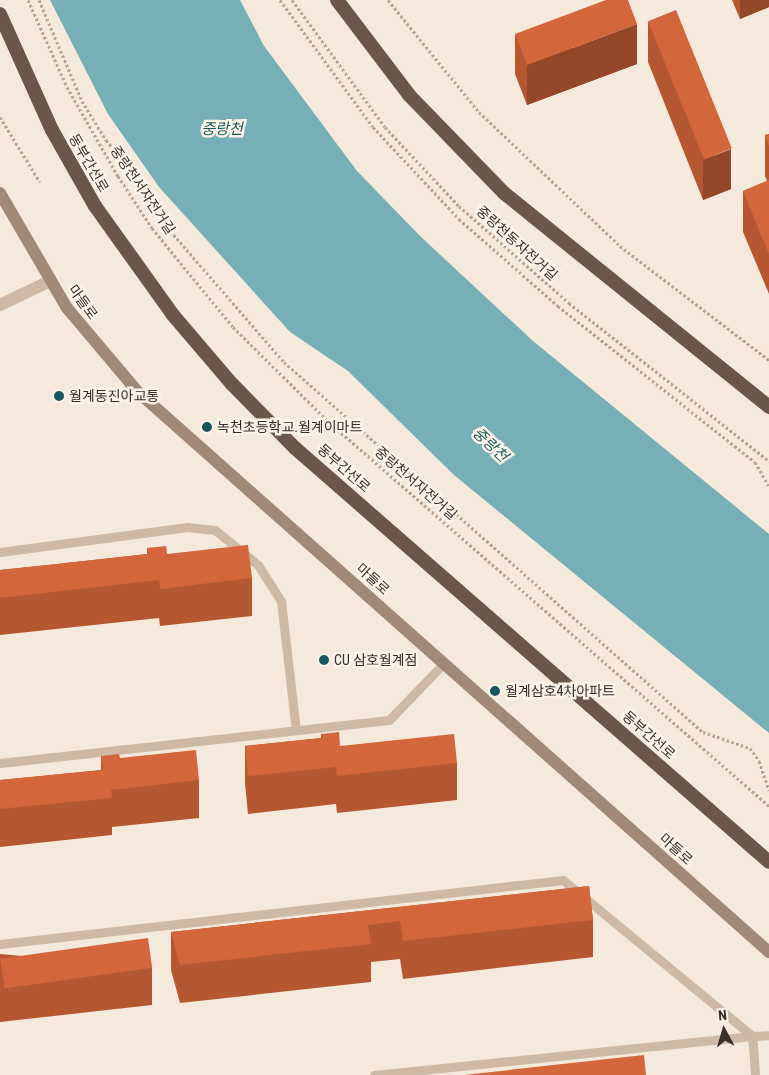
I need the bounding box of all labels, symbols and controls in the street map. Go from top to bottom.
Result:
water label: 중랑천 [201,121,243,139]
street label: 동부간선로 [66,131,112,195]
street label: 중랑천서자전거길 [107,143,179,237]
street label: 중랑천동자전거길 [473,202,561,284]
street label: 마들로 [65,281,101,323]
place label: 월계동진아교통 [69,388,159,404]
marker: 월계동진아교통 [53,390,65,402]
place label: 녹천초등학교.월계이마트 [217,419,362,435]
marker: 녹천초등학교.월계이마트 [201,421,213,433]
water label: 중랑천 [469,424,511,466]
street label: 동부간선로 [314,441,374,495]
street label: 중랑천서자전거길 [372,443,460,523]
street label: 마들로 [353,560,393,598]
place label: CU 삼호월계점 [334,652,417,668]
marker: CU 삼호월계점 [318,654,330,666]
place label: 월계삼호4차아파트 [505,683,615,699]
marker: 월계삼호4차아파트 [489,685,501,697]
street label: 동부간선로 [619,708,679,762]
street label: 마들로 [656,830,696,868]
north arrow [699,1005,749,1055]
text: N [717,1007,728,1023]

